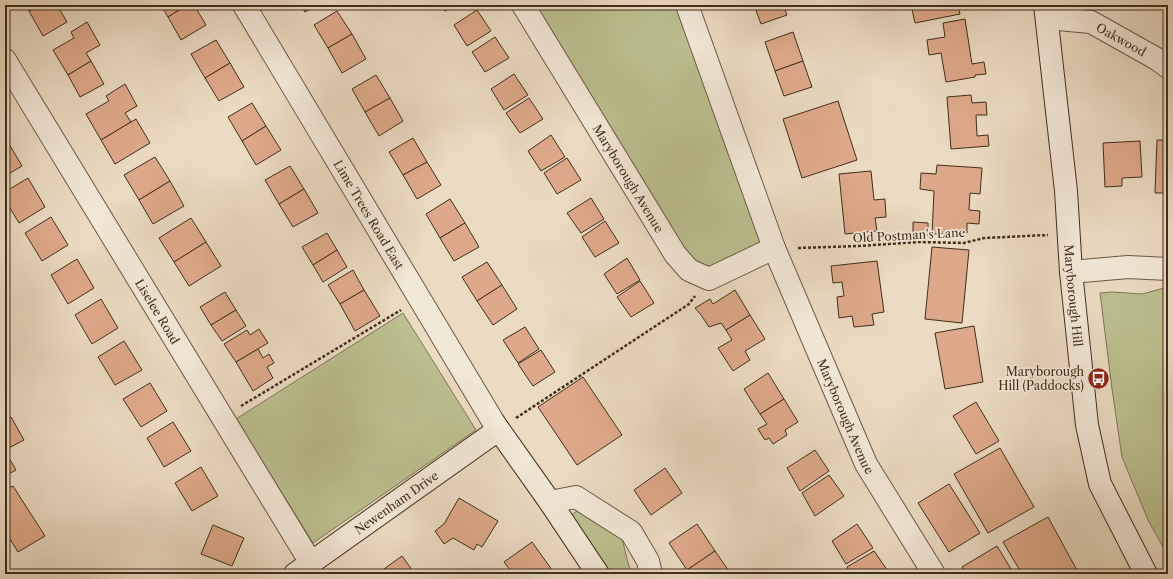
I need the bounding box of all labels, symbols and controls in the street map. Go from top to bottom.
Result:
street label: Oakwood [1094,19,1149,59]
street label: Maryborough Avenue [590,122,668,235]
street label: Lime Trees Road East [331,157,408,272]
street label: Old Postman's Lane [852,225,966,245]
street label: Maryborough Hill [1062,244,1086,348]
street label: Liselee Road [132,276,184,347]
street label: Maryborough Avenue [815,356,878,477]
place label: Maryborough Hill (Paddocks) [998,364,1084,393]
bus stop icon: Maryborough Hill (Paddocks) [1086,365,1112,391]
street label: Newenham Drive [351,467,441,537]

